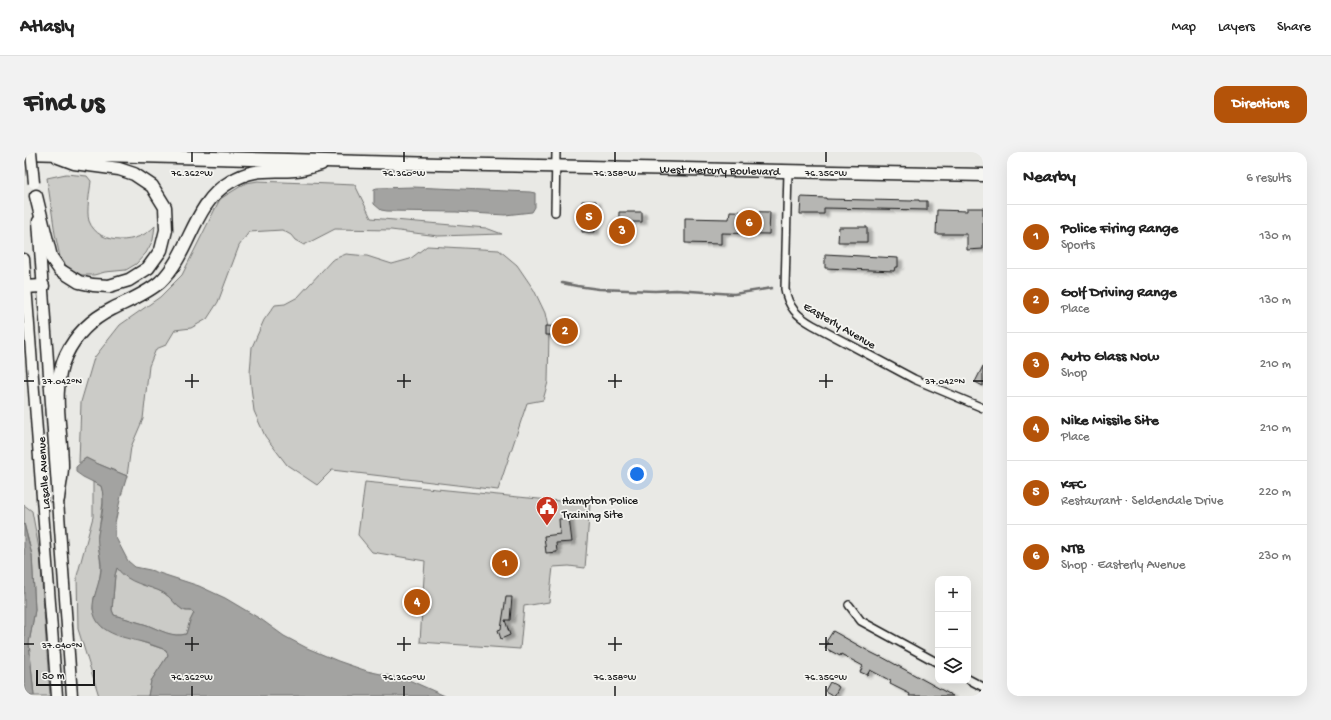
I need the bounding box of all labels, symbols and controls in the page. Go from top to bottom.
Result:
text: Atlasly [20,16,74,39]
text: Map [1172,19,1196,36]
text: Layers [1218,19,1255,36]
text: Share [1277,19,1311,36]
button: Directions [1214,86,1307,123]
text: Find us [24,88,104,121]
street label: West Mercury Boulevard [660,163,781,180]
text: 76.362°W [170,168,213,180]
text: 76.360°W [382,168,426,180]
text: 76.358°W [593,168,637,180]
text: 76.356°W [804,168,847,180]
text: Nearby [1023,168,1076,188]
text: 6 results [1246,171,1291,186]
pin: 5 [576,202,602,232]
pin: 6 [736,208,762,238]
pin: 3 [609,216,635,246]
text: Police Firing Range [1061,220,1178,238]
text: 1 [1033,229,1039,244]
text: 130 m [1259,229,1291,244]
text: Sports [1061,238,1095,253]
text: Golf Driving Range [1061,284,1177,302]
text: 2 [1033,293,1039,308]
text: 130 m [1259,293,1291,308]
street label: Easterly Avenue [800,300,878,354]
text: Place [1061,302,1089,317]
pin: 2 [552,316,578,346]
text: Auto Glass Now [1061,348,1159,366]
text: 3 [1033,357,1039,372]
text: 210 m [1260,357,1291,372]
text: Shop [1061,366,1087,381]
text: 37.042°N [41,376,82,388]
text: 37.042°N [924,376,965,388]
text: Nike Missile Site [1061,412,1159,430]
text: 4 [1033,421,1039,436]
text: 210 m [1260,421,1291,436]
text: Place [1061,430,1089,445]
street label: Lasalle Avenue [35,435,55,510]
your location [627,464,647,484]
text: KFC [1061,476,1085,494]
text: 5 [1033,485,1039,500]
text: 220 m [1259,485,1291,500]
public building icon: Hampton Police Training Site [534,494,560,527]
text: Restaurant · Seldendale Drive [1061,494,1223,509]
place label: Hampton Police Training Site [561,495,639,523]
text: NTB [1061,540,1084,558]
pin: 1 [492,548,518,578]
text: 6 [1033,549,1039,564]
text: 230 m [1258,549,1291,564]
text: Shop · Easterly Avenue [1061,558,1186,573]
map controls [935,576,971,684]
button: + [935,576,971,612]
pin: 4 [404,587,430,617]
button: − [935,612,971,648]
text: 37.040°N [41,640,83,652]
button: layers [935,648,971,684]
scale bar [36,668,95,687]
text: 50 m [42,671,64,683]
text: 76.362°W [170,672,213,684]
text: 76.360°W [382,672,426,684]
text: 76.358°W [593,672,637,684]
text: 76.356°W [804,672,847,684]

